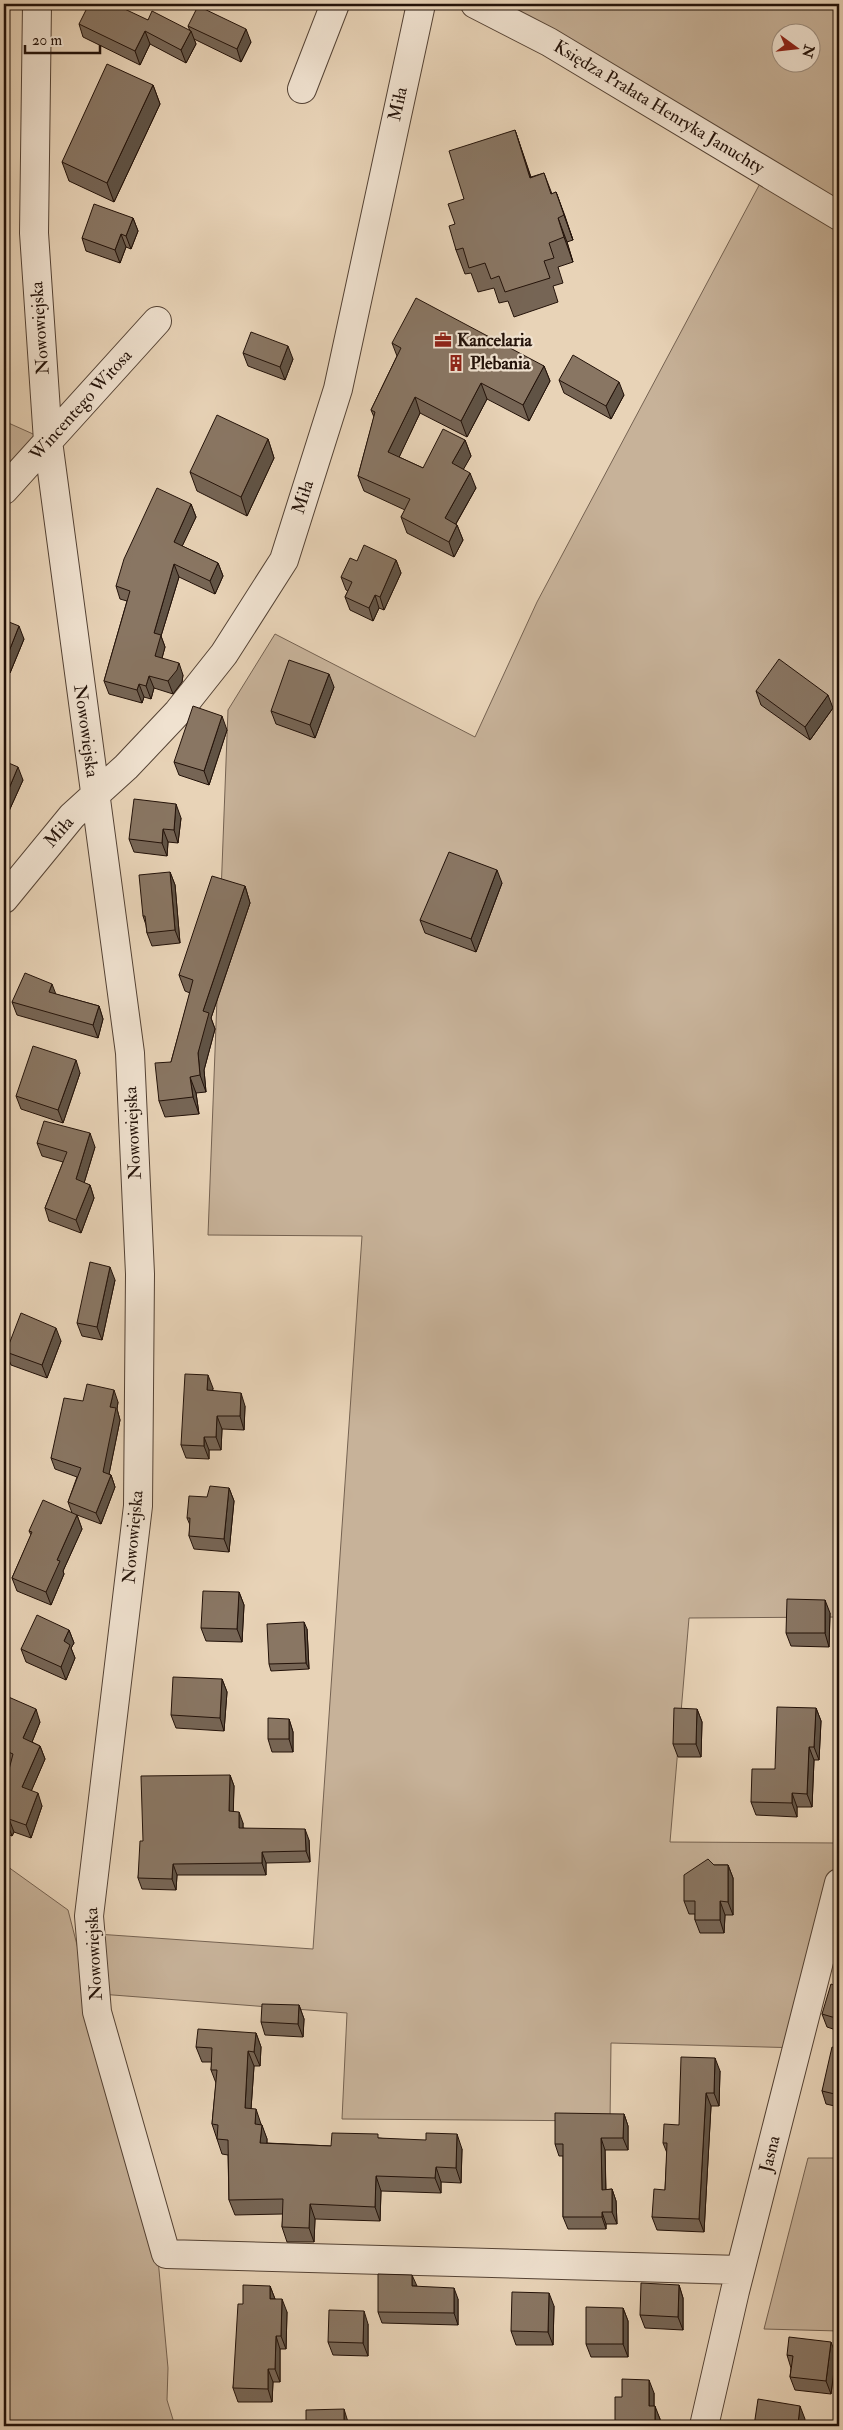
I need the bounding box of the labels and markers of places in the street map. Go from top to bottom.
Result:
place label: Kancelaria [457,329,533,352]
office icon: Kancelaria [433,330,453,350]
place label: Plebania [470,352,531,375]
building icon: Plebania [446,353,466,373]

